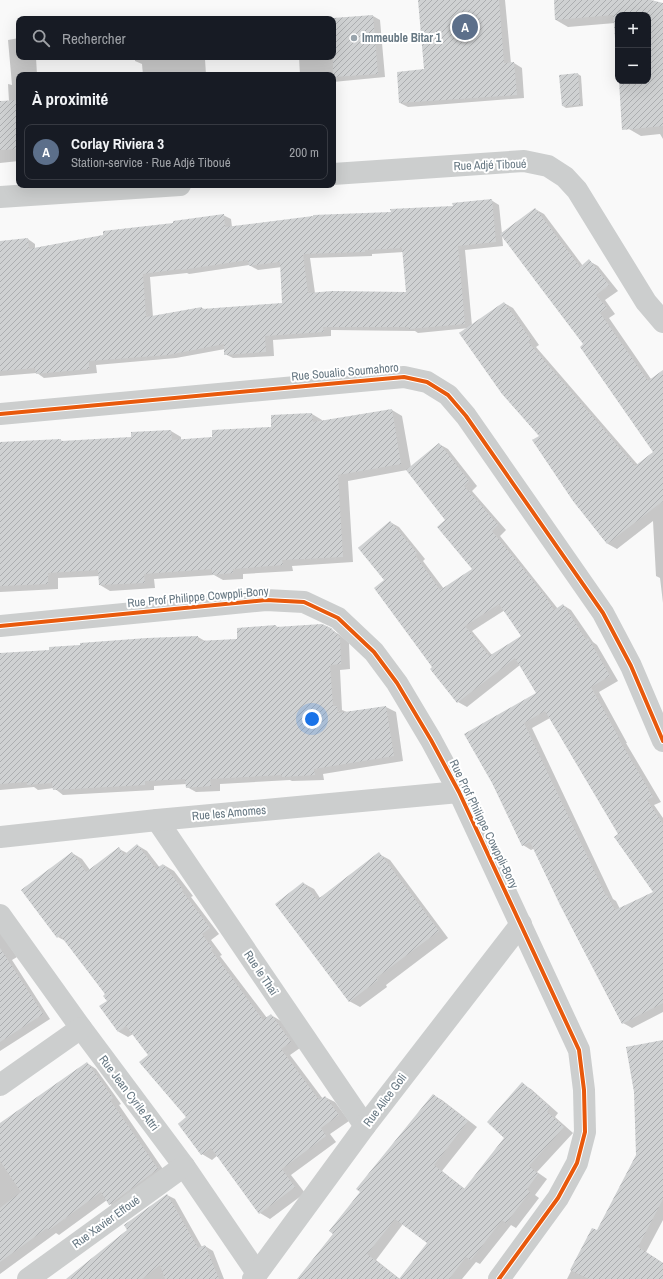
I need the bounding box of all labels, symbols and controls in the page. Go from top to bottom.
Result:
pin: A [452,12,478,42]
map controls [615,12,651,84]
button: + [615,12,651,48]
search box [16,16,336,60]
icon: search [30,27,52,49]
text: Rechercher [62,28,126,49]
place label: Immeuble Bitar 1 [362,30,442,46]
marker: Immeuble Bitar 1 [349,33,359,43]
button: − [615,48,651,84]
text: À proximité [32,87,108,110]
text: Corlay Riviera 3 [71,133,164,154]
text: A [42,144,50,161]
text: 200 m [289,144,319,161]
text: Station-service · Rue Adjé Tiboué [71,154,231,171]
street label: Rue Adjé Tiboué [453,156,527,174]
street label: Rue Soualio Soumahoro [291,359,399,385]
street label: Rue Prof Philippe Cowppli-Bony [127,583,269,611]
your location [302,709,322,729]
street label: Rue Prof Philippe Cowppli-Bony [446,757,522,891]
street label: Rue les Amomes [191,802,267,824]
street label: Rue le Thaï [240,948,282,999]
street label: Rue Jean Cyrile Attri [95,1052,163,1134]
street label: Rue Alice Goli [360,1070,410,1130]
street label: Rue Xavier Effoué [69,1192,143,1252]

